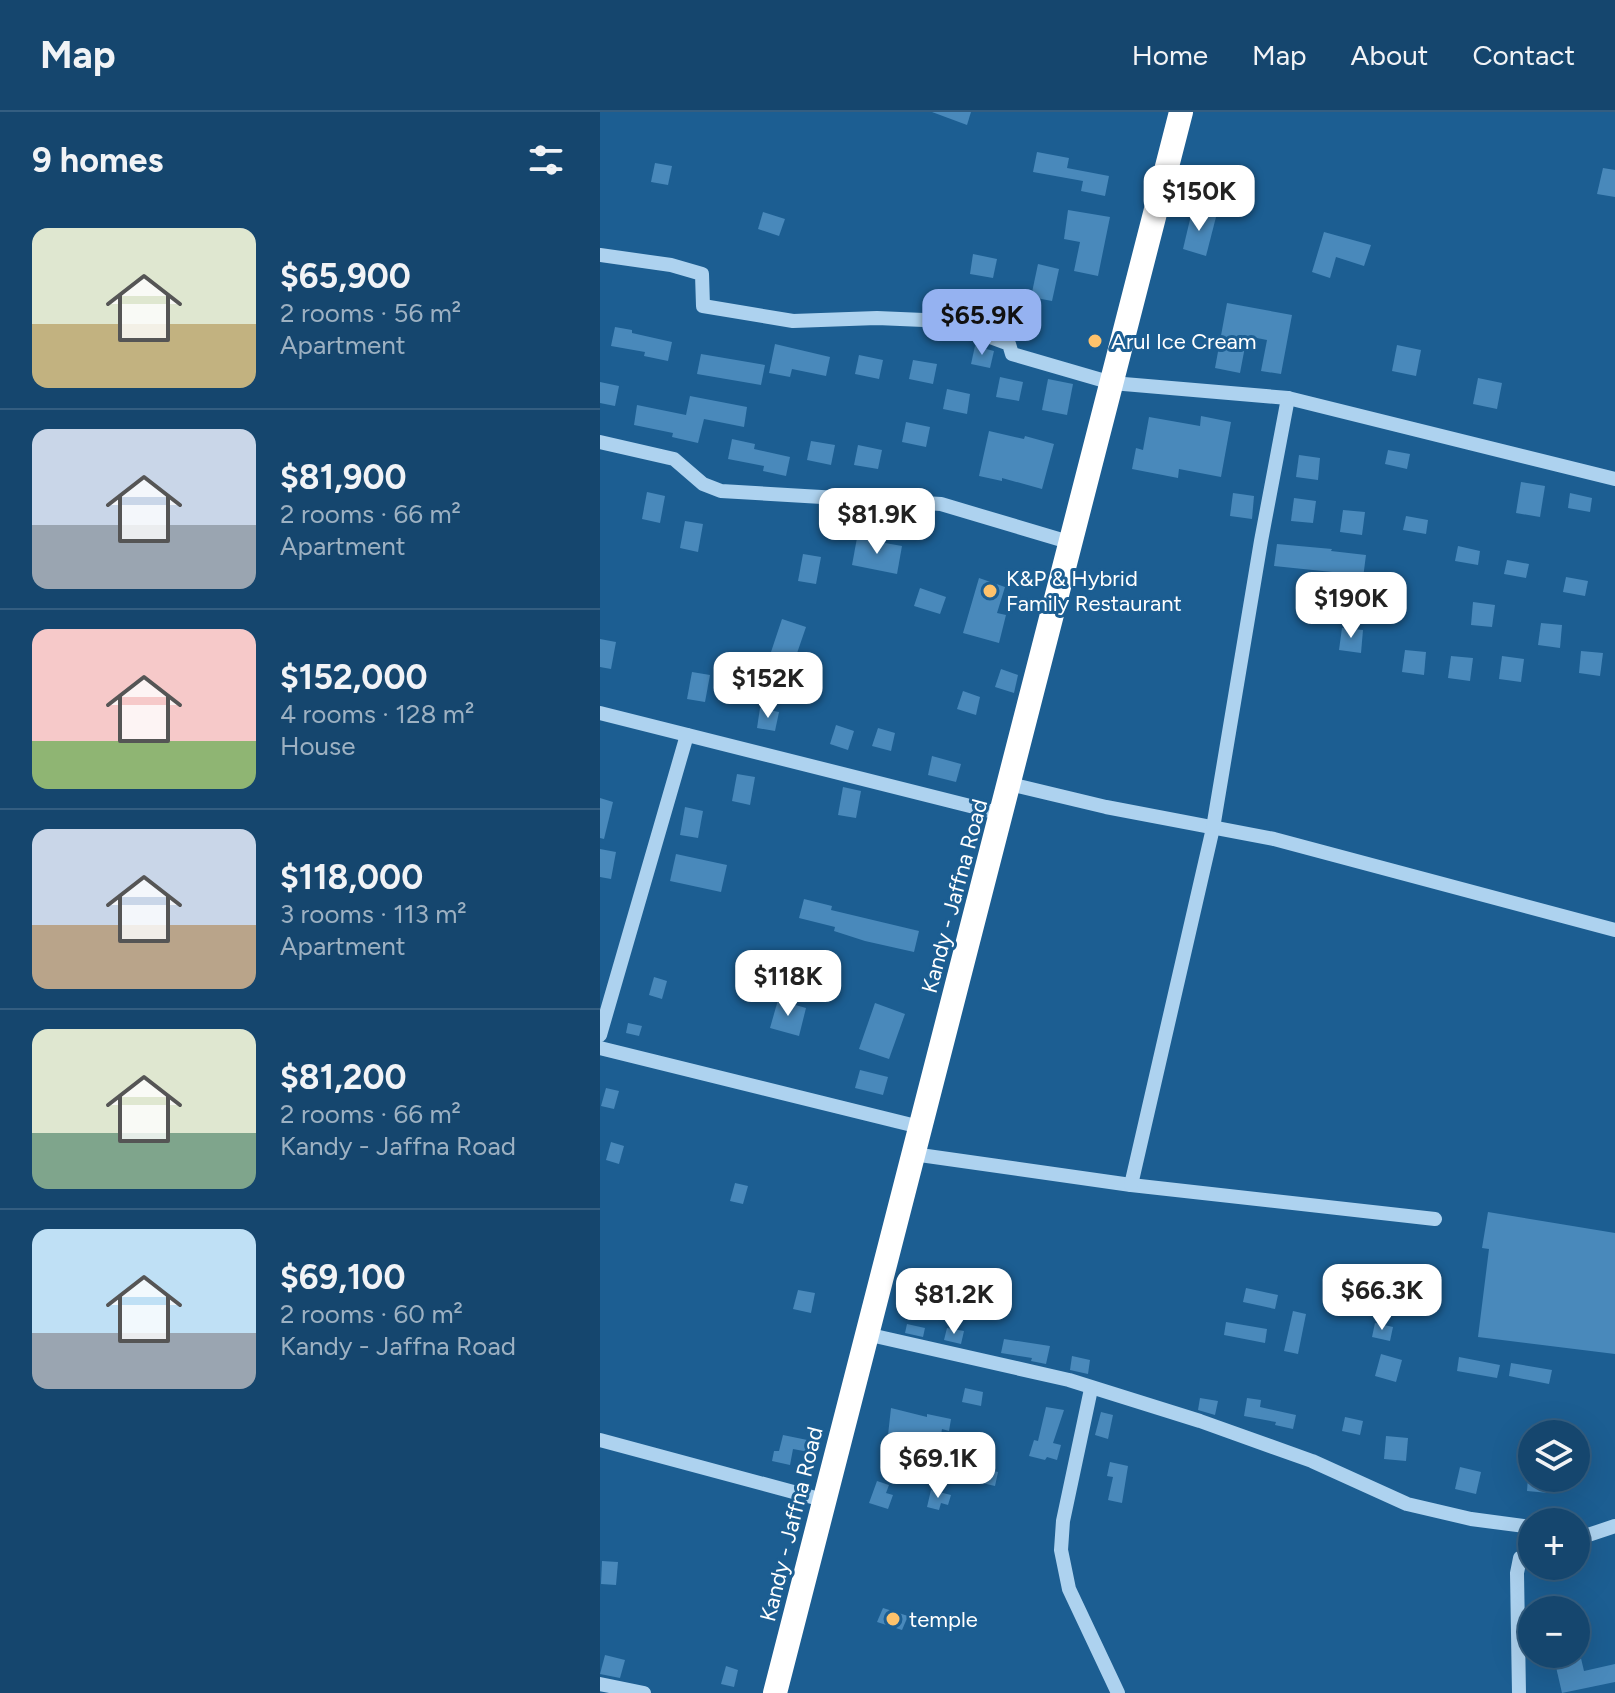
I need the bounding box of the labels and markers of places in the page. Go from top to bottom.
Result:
pin: $150K [1143,165,1255,233]
pin: $65.9K [917,289,1047,357]
place label: Arul Ice Cream [1111,328,1256,355]
marker: Arul Ice Cream [1086,332,1104,350]
pin: $81.9K [812,488,942,556]
place label: K&P & Hybrid Family Restaurant [1006,565,1182,617]
pin: $190K [1295,572,1407,640]
marker: K&P & Hybrid Family Restaurant [981,582,999,600]
pin: $152K [712,652,824,720]
pin: $118K [732,950,844,1018]
pin: $66.3K [1317,1264,1447,1332]
pin: $81.2K [889,1268,1019,1336]
pin: $69.1K [873,1432,1003,1500]
place label: temple [909,1606,978,1633]
marker: temple [884,1610,902,1628]

